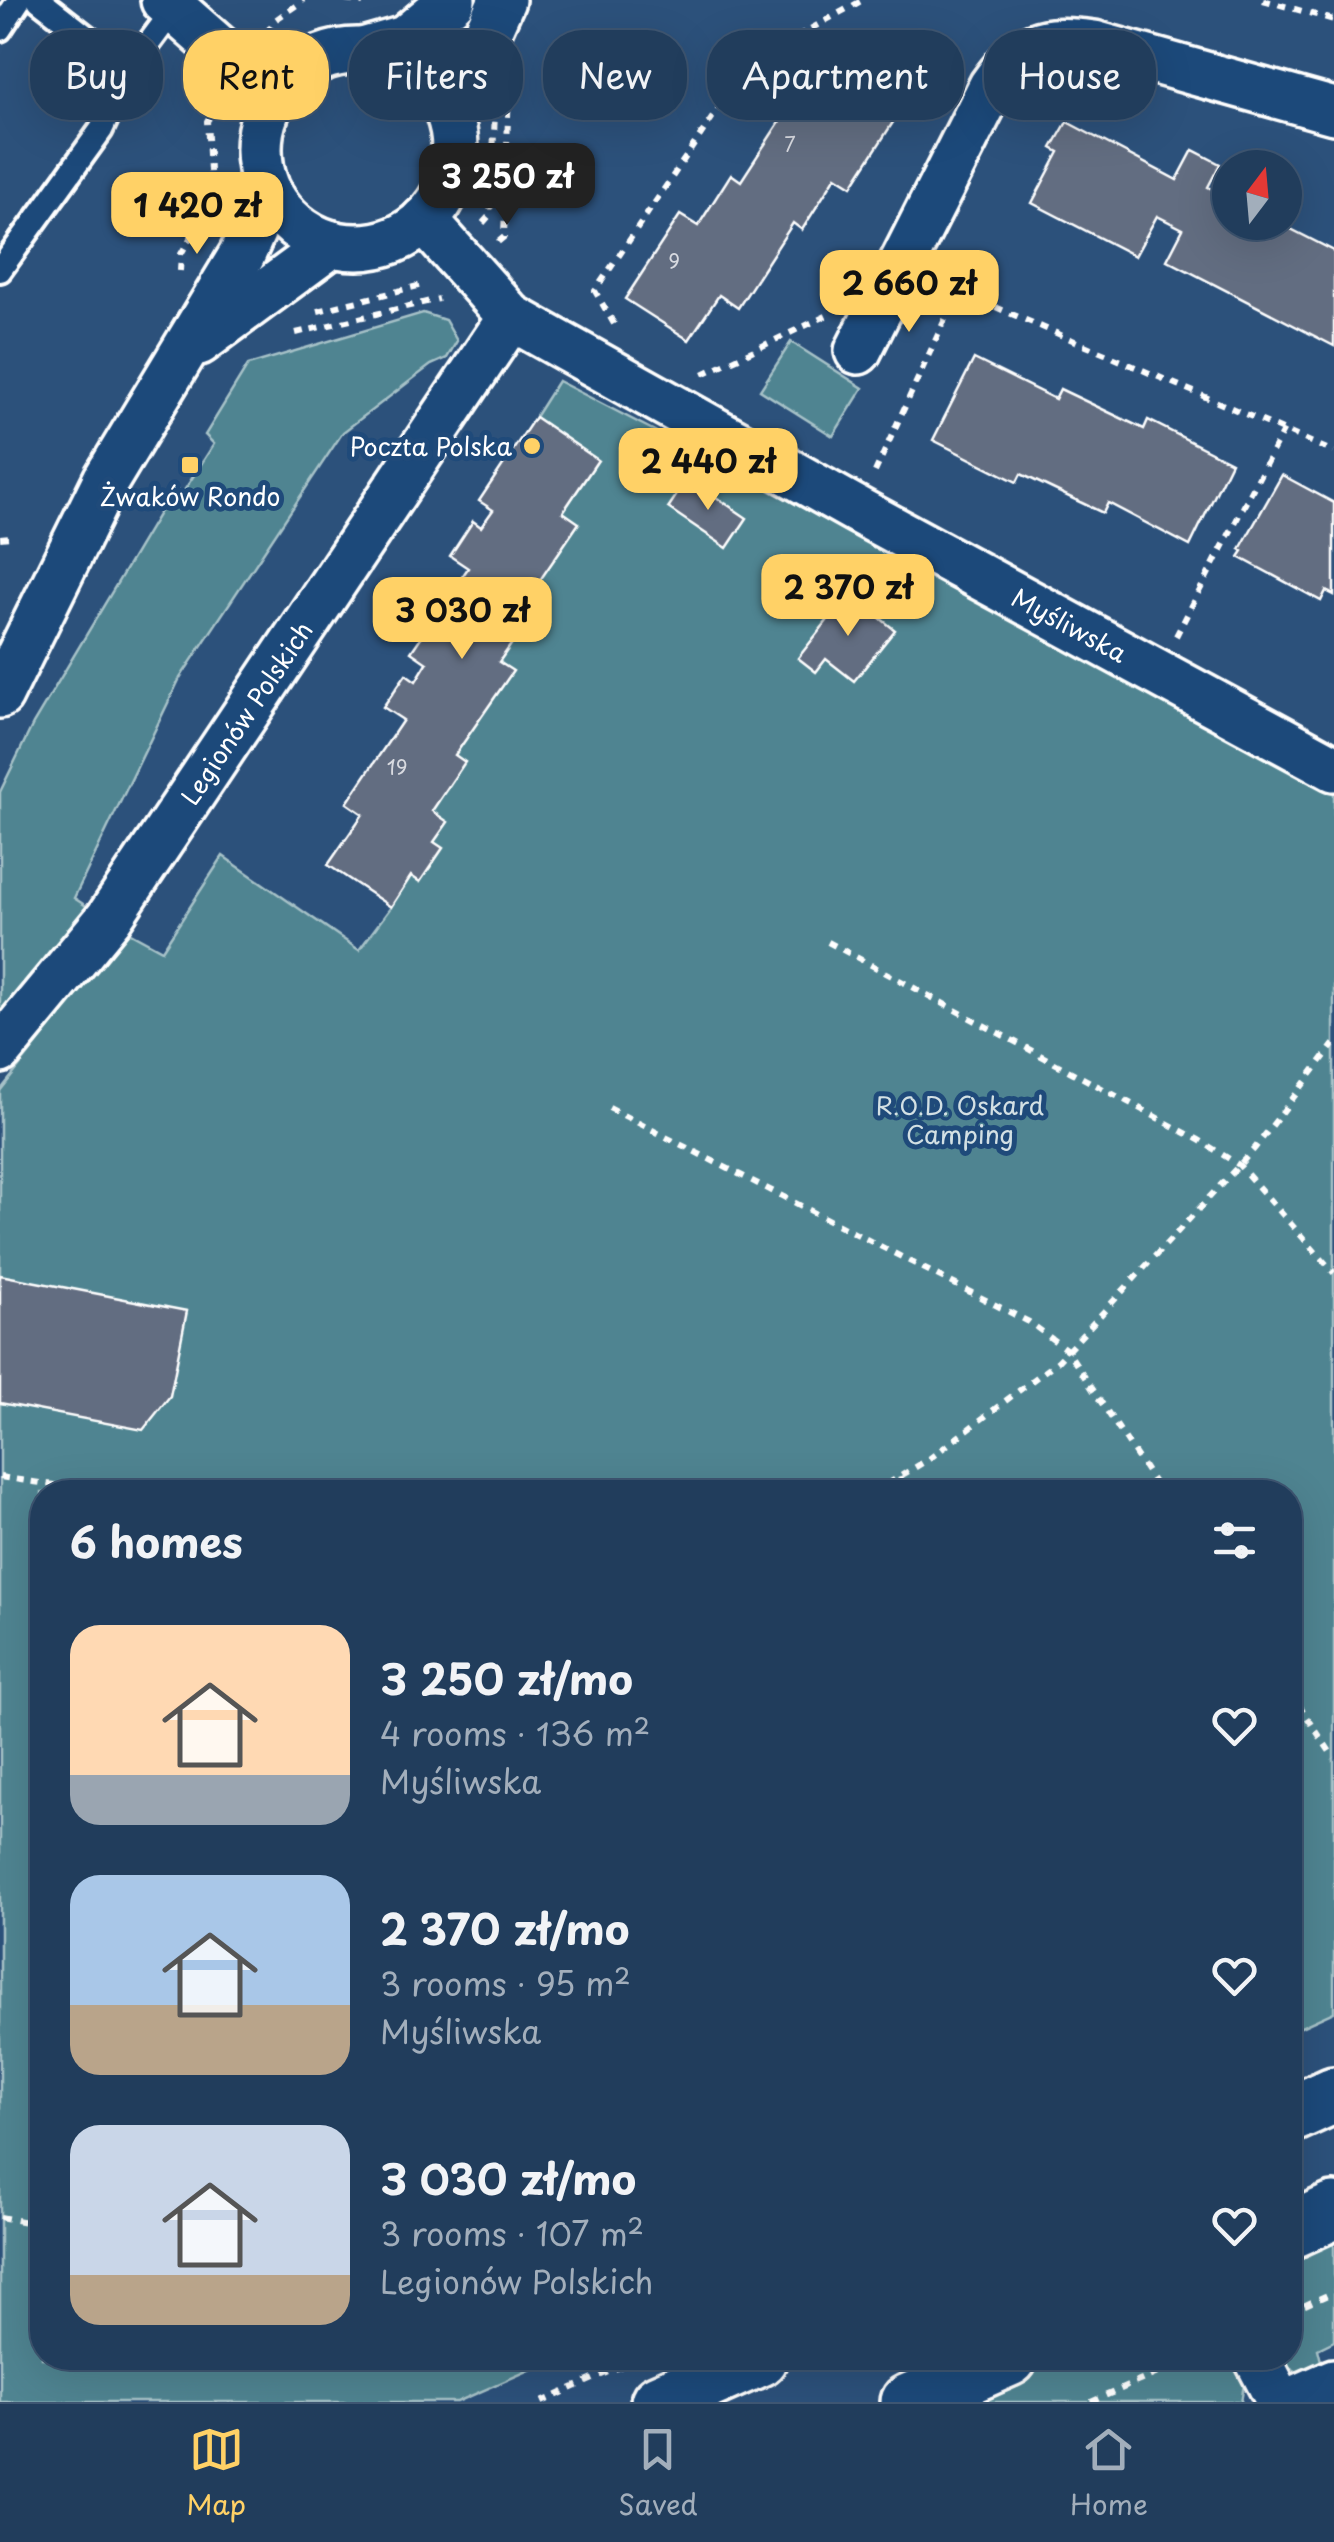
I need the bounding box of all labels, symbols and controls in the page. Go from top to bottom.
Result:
chip: Buy [30,30,163,120]
chip: Rent [183,30,329,120]
chip: Filters [349,30,523,120]
chip: New [543,30,687,120]
chip: Apartment [707,30,964,120]
chip: House [984,30,1156,120]
house number: 7 [784,129,796,159]
pin: 3 250 zł [404,143,610,228]
north arrow [1212,150,1302,240]
map controls [1212,150,1302,240]
text: 3 250 zł [441,151,573,199]
pin: 1 420 zł [94,172,300,257]
text: 1 420 zł [133,180,261,228]
house number: 9 [668,246,680,276]
pin: 2 660 zł [806,250,1012,335]
text: 2 660 zł [842,258,976,306]
place label: Poczta Polska [350,427,512,465]
pin: 2 440 zł [605,428,811,513]
marker: Poczta Polska [521,435,543,457]
text: 2 440 zł [641,436,775,484]
marker: Żwaków Rondo [179,454,201,476]
place label: Żwaków Rondo [100,477,280,515]
pin: 2 370 zł [745,554,951,639]
text: 2 370 zł [783,562,913,610]
pin: 3 030 zł [359,577,565,662]
street label: Myśliwska [1005,578,1134,672]
text: 3 030 zł [395,585,529,633]
street label: Legionów Polskich [171,613,321,812]
house number: 19 [387,752,407,782]
park label: R.O.D. Oskard Camping [876,1086,1044,1153]
text: 6 homes [70,1509,243,1572]
icon: filters [1207,1513,1262,1568]
text: 3 250 zł/mo [380,1646,633,1709]
icon: home [150,1665,270,1785]
icon: heart [1207,1698,1262,1753]
text: 4 rooms · 136 m² [380,1709,650,1757]
text: Myśliwska [380,1757,541,1805]
text: 2 370 zł/mo [380,1896,629,1959]
icon: home [150,1915,270,2035]
icon: heart [1207,1948,1262,2003]
text: 3 rooms · 95 m² [380,1959,631,2007]
text: Myśliwska [380,2007,541,2055]
text: 3 030 zł/mo [380,2146,636,2209]
icon: home [150,2165,270,2285]
icon: heart [1207,2198,1262,2253]
text: 3 rooms · 107 m² [380,2209,644,2257]
text: Legionów Polskich [380,2257,654,2305]
tab: Map [186,2422,246,2525]
tab: Saved [618,2422,698,2525]
tab: Home [1070,2422,1148,2525]

